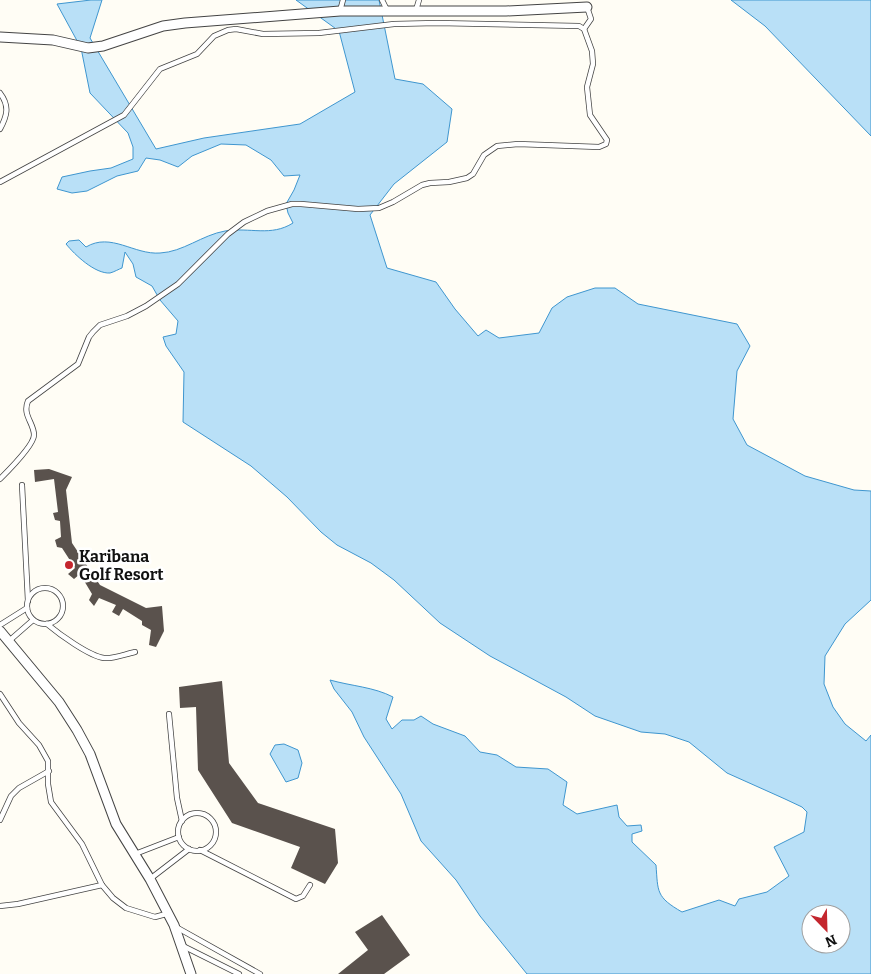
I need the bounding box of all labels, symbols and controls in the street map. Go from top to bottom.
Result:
place label: Karibana Golf Resort [79,547,164,584]
marker: Karibana Golf Resort [63,559,75,571]
north arrow [801,904,851,954]
text: N [822,931,839,951]

